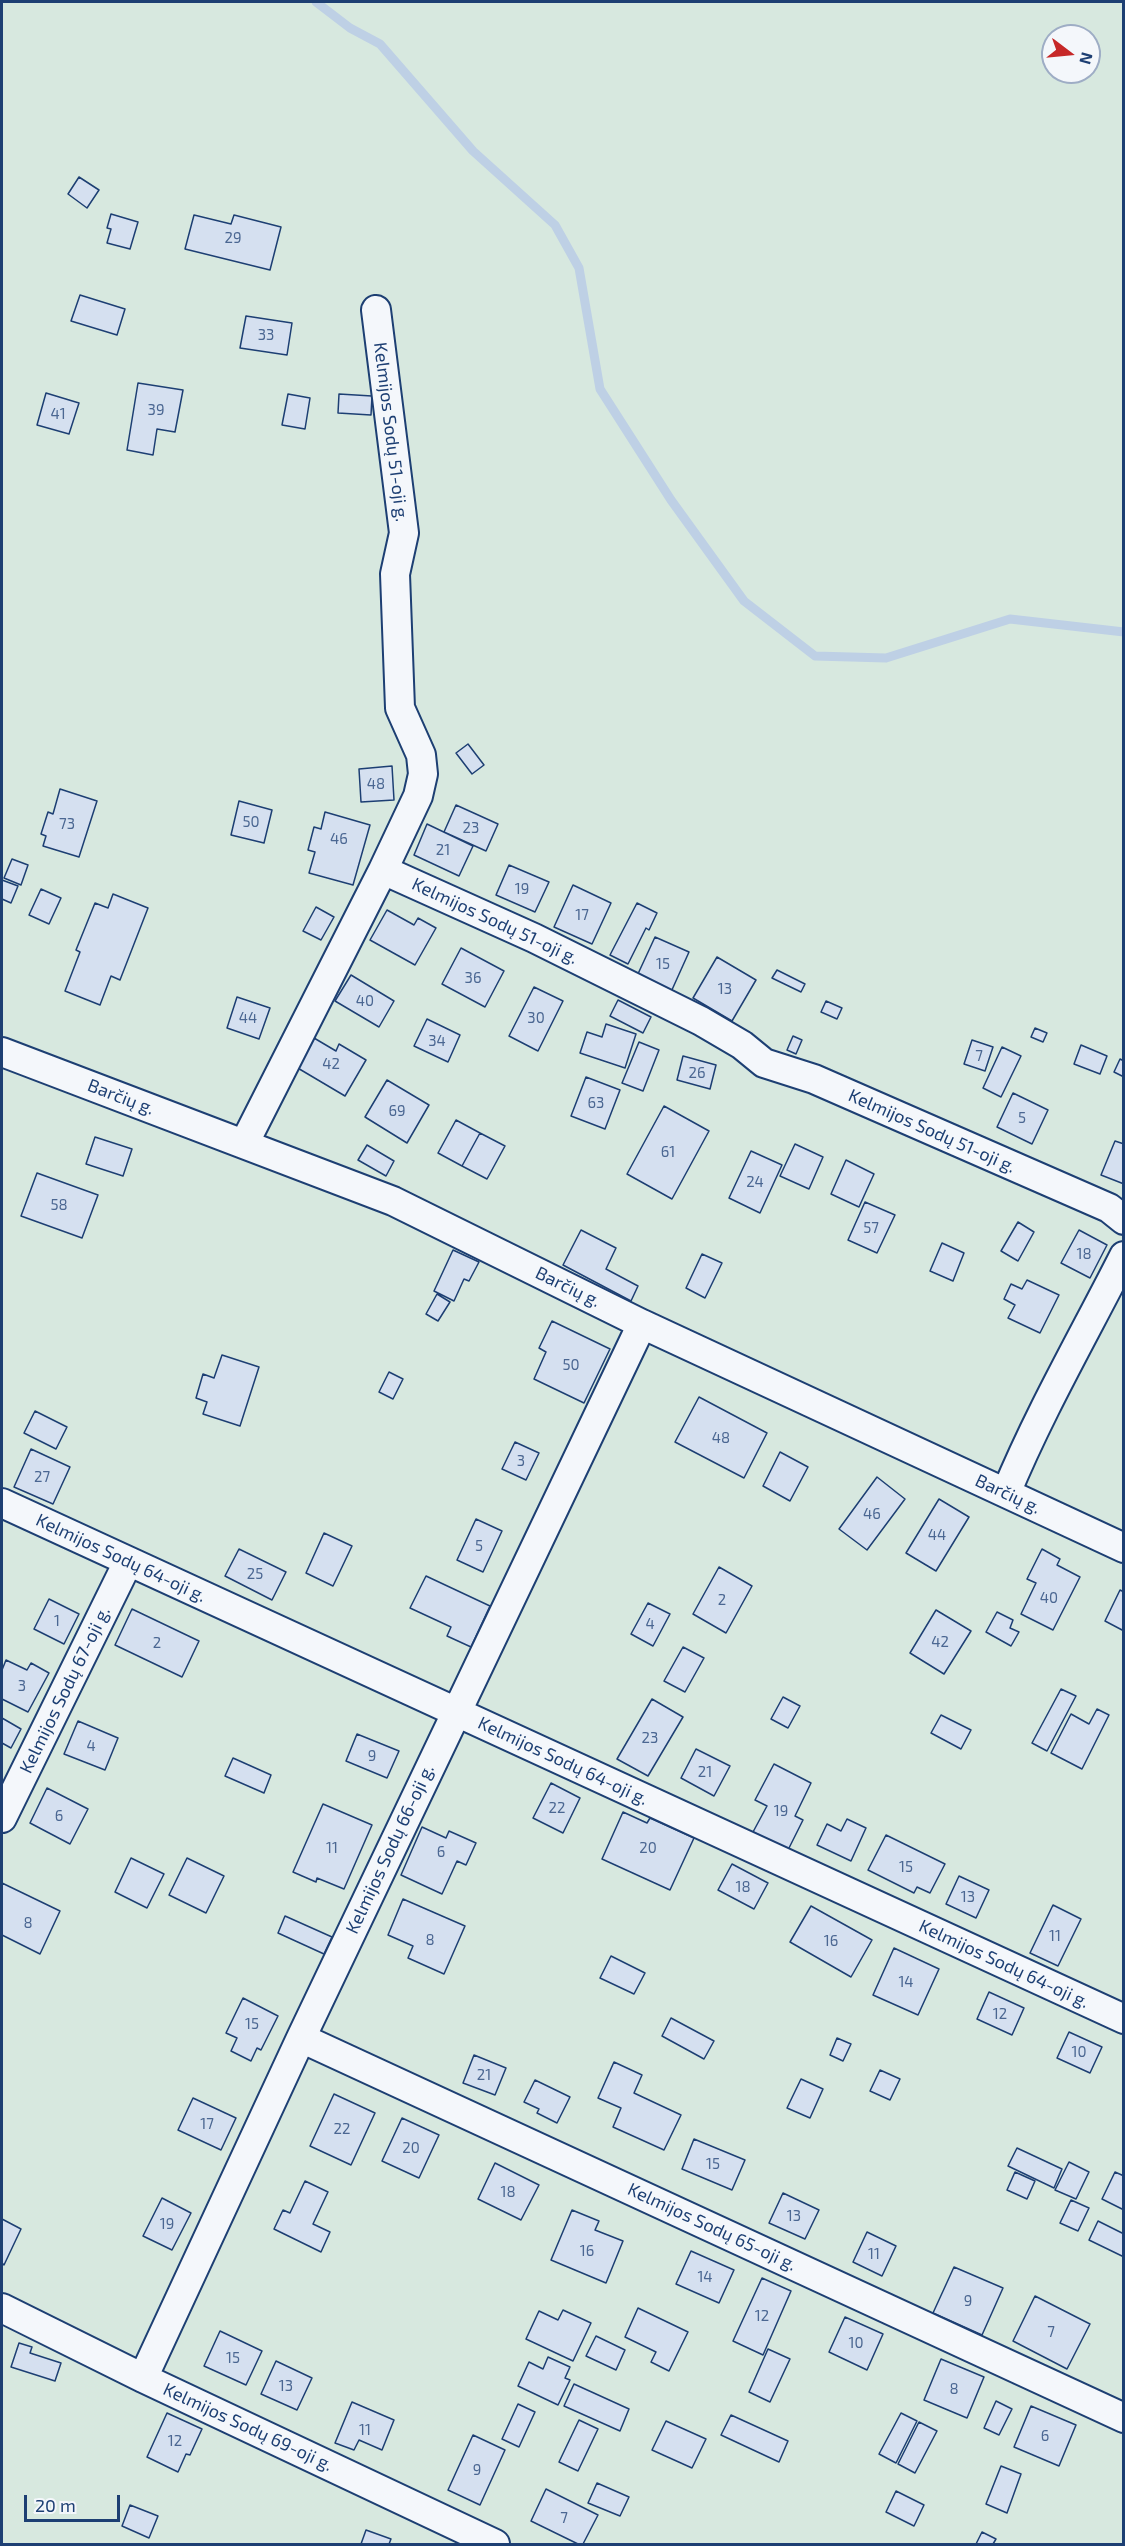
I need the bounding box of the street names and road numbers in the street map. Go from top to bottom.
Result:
street label: Kelmijos Sodų 51-oji g. [369,341,413,523]
street label: Kelmijos Sodų 51-oji g. [409,873,581,969]
street label: Barčių g. [85,1074,157,1120]
street label: Kelmijos Sodų 51-oji g. [845,1084,1019,1178]
street label: Barčių g. [532,1262,604,1312]
street label: Barčių g. [972,1469,1044,1519]
street label: Kelmijos Sodų 64-oji g. [32,1509,210,1607]
street label: Kelmijos Sodų 67-oji g. [15,1603,115,1777]
street label: Kelmijos Sodų 64-oji g. [474,1712,652,1810]
street label: Kelmijos Sodų 66-oji g. [341,1761,439,1937]
street label: Kelmijos Sodų 64-oji g. [915,1915,1093,2013]
street label: Kelmijos Sodų 65-oji g. [624,2178,800,2276]
street label: Kelmijos Sodų 69-oji g. [160,2378,336,2476]

